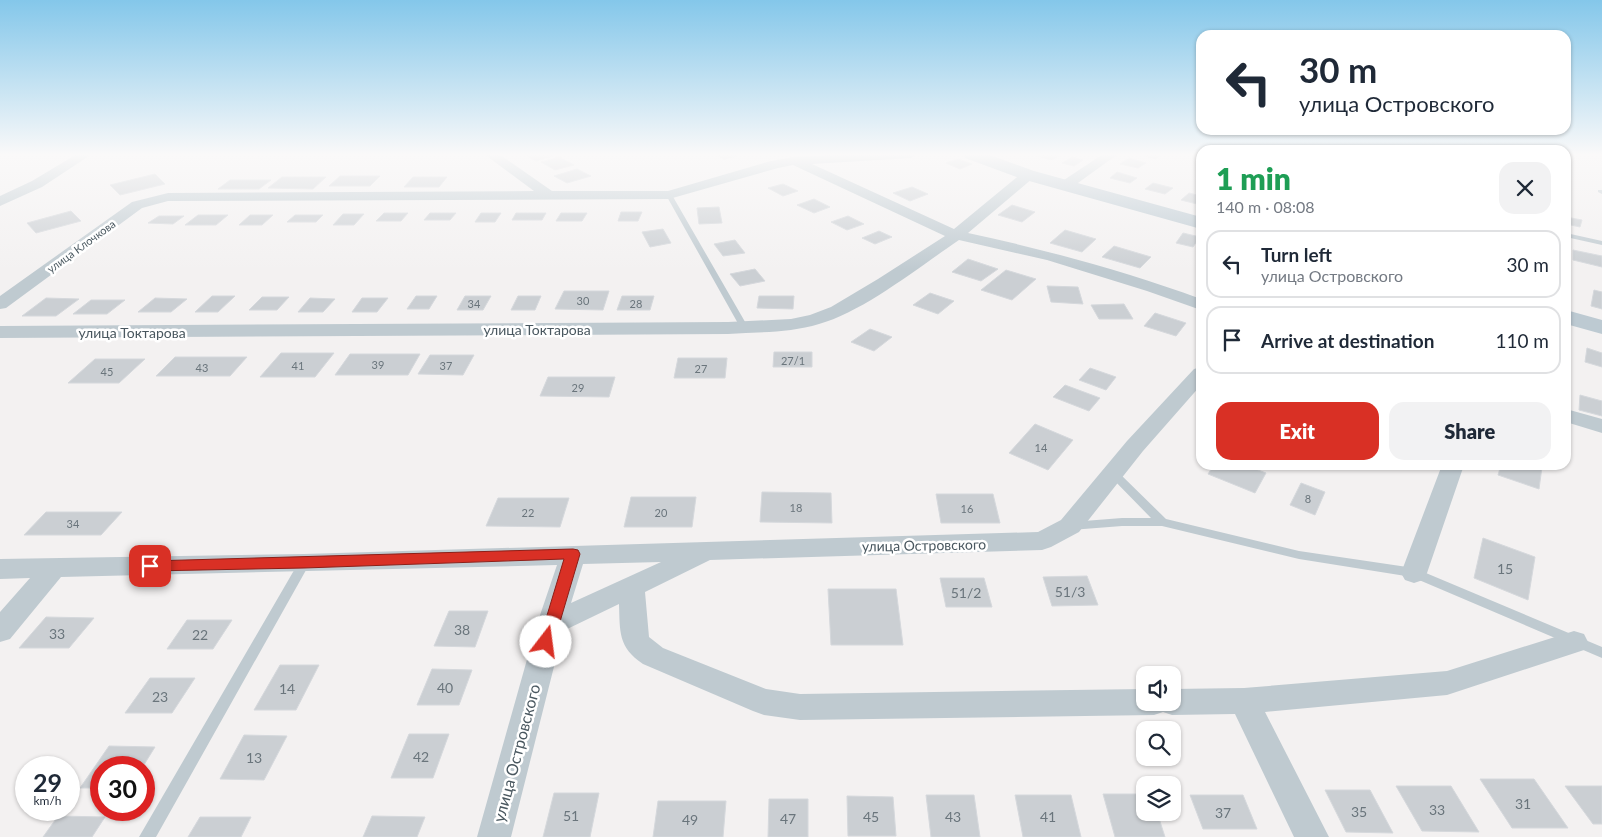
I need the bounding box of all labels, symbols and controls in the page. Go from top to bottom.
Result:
text: 30 m [1299,48,1377,90]
icon: left [1216,50,1281,115]
text: улица Островского [1299,90,1495,117]
text: 1 min [1216,160,1291,196]
button: close [1499,162,1551,214]
text: 140 m · 08:08 [1216,197,1315,216]
street label: улица Клочкова [44,217,118,275]
text: Turn left [1261,243,1332,266]
icon: left [1218,250,1246,278]
text: 30 m [1506,253,1549,276]
text: улица Островского [1261,266,1403,285]
house number: 30 [577,294,590,307]
house number: 34 [468,297,481,310]
house number: 28 [630,297,642,310]
street label: улица Токтарова [483,321,591,338]
street label: улица Токтарова [78,324,186,341]
icon: arrive [1218,326,1246,354]
text: Arrive at destination [1261,329,1434,352]
text: 110 m [1495,329,1549,352]
house number: 27/1 [781,354,805,367]
house number: 39 [372,358,384,371]
house number: 41 [292,359,304,372]
house number: 37 [440,359,452,372]
house number: 43 [196,361,208,374]
house number: 27 [695,362,707,375]
house number: 45 [101,365,113,378]
house number: 29 [572,381,584,394]
button: Exit [1216,402,1379,460]
button: Share [1389,402,1551,460]
house number: 14 [1035,441,1048,454]
house number: 8 [1305,492,1311,505]
house number: 18 [790,501,802,514]
house number: 16 [961,502,973,515]
house number: 22 [522,506,534,519]
house number: 20 [655,506,668,519]
house number: 34 [67,517,80,530]
street label: улица Островского [862,535,986,555]
pin [129,545,171,587]
icon: arrive [136,552,164,580]
house number: 15 [1497,560,1513,577]
house number: 51/3 [1055,583,1085,600]
house number: 51/2 [951,584,981,601]
position arrow [519,615,571,667]
house number: 38 [454,621,470,638]
house number: 33 [49,625,65,642]
house number: 22 [192,626,208,643]
map controls [1136,666,1181,821]
button: sound [1136,666,1181,711]
house number: 40 [437,679,453,696]
house number: 14 [279,680,295,697]
street label: улица Островского [488,682,544,824]
house number: 23 [152,688,168,705]
button: search [1136,721,1181,766]
house number: 42 [413,748,429,765]
house number: 13 [246,749,262,766]
speed limit sign: 30 [90,756,155,821]
text: 29 [33,767,62,797]
button: layers [1136,776,1181,821]
text: km/h [33,793,62,808]
house number: 31 [1515,795,1531,812]
house number: 33 [1429,801,1445,818]
house number: 35 [1351,803,1367,820]
house number: 37 [1215,804,1231,821]
house number: 51 [563,807,579,824]
house number: 45 [863,808,879,825]
house number: 43 [945,808,961,825]
house number: 41 [1040,808,1056,825]
house number: 47 [780,810,796,827]
house number: 49 [682,811,698,828]

